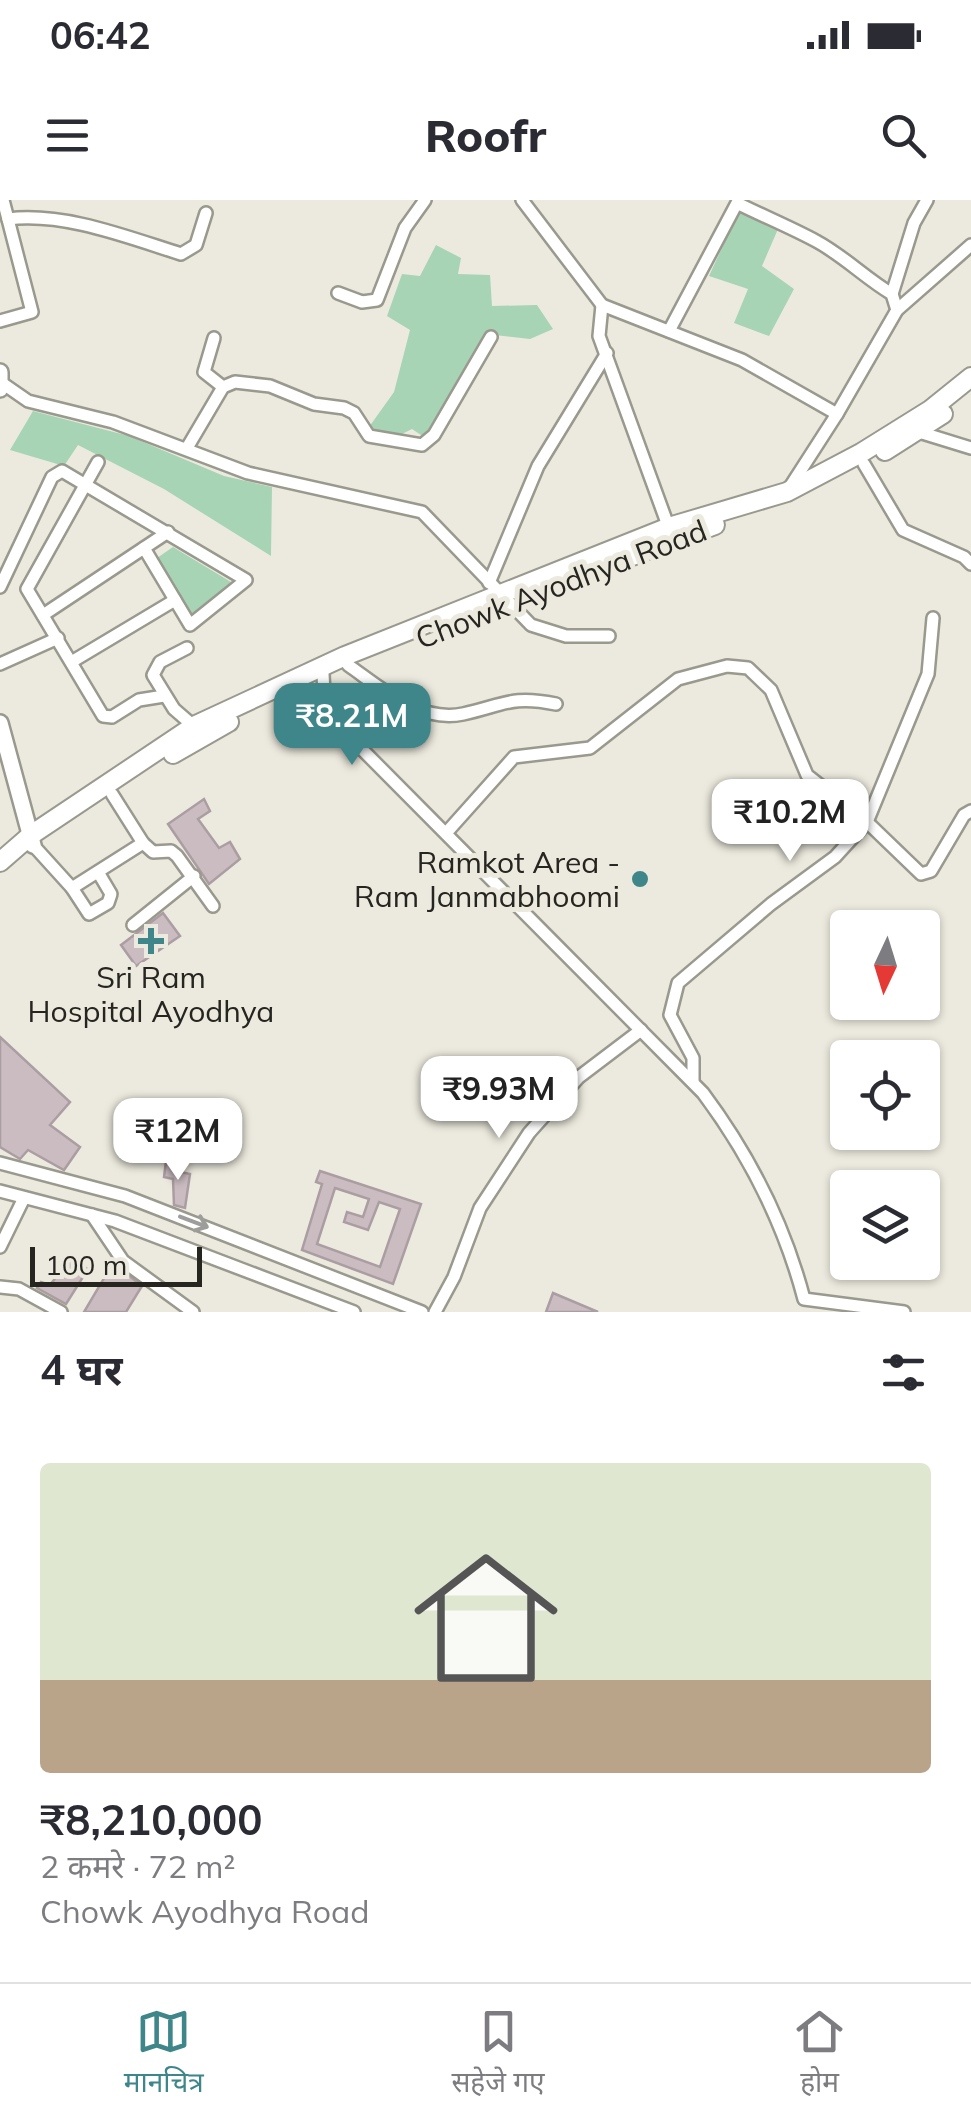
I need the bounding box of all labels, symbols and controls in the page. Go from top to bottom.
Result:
text: 06:42 [50,11,151,59]
text: Roofr [425,107,546,163]
icon: menu [40,108,95,163]
icon: search [876,108,931,163]
street label: Chowk Ayodhya Road [410,511,712,657]
pin: ₹8.21M [271,683,433,768]
text: ₹8.21M [296,695,408,735]
pin: ₹10.2M [709,779,871,864]
text: ₹10.2M [734,791,846,831]
place label: Ramkot Area - Ram Janmabhoomi [354,843,620,915]
marker: Ramkot Area - Ram Janmabhoomi [629,868,651,890]
north arrow [830,910,940,1020]
map controls [830,910,940,1280]
marker: Sri Ram Hospital Ayodhya [138,928,164,954]
place label: Sri Ram Hospital Ayodhya [28,958,274,1030]
button: locate [830,1040,940,1150]
pin: ₹9.93M [418,1056,580,1141]
text: ₹9.93M [443,1068,555,1108]
pin: ₹12M [119,1098,237,1183]
text: ₹12M [135,1110,221,1150]
button: layers [830,1170,940,1280]
one-way arrow [177,1214,208,1232]
scale bar [30,1242,202,1286]
text: 100 m [45,1247,127,1282]
text: 4 घर [40,1343,122,1396]
icon: filters [876,1345,931,1400]
icon: home [396,1528,576,1708]
text: ₹8,210,000 [40,1793,262,1846]
text: 2 कमरे · 72 m² [40,1846,235,1886]
text: Chowk Ayodhya Road [40,1891,370,1931]
tab: मानचित्र [124,2004,204,2103]
tab: सहेजे गए [451,2004,545,2103]
tab: होम [792,2004,847,2103]

